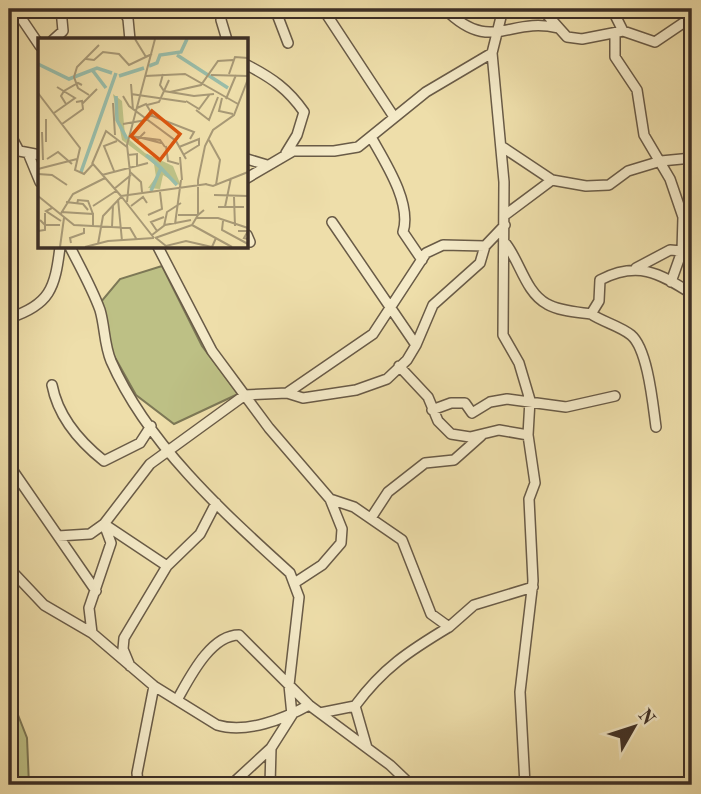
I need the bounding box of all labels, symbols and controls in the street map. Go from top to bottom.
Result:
inset map [38,38,248,248]
north arrow [600,692,670,762]
text: N [633,706,658,730]

